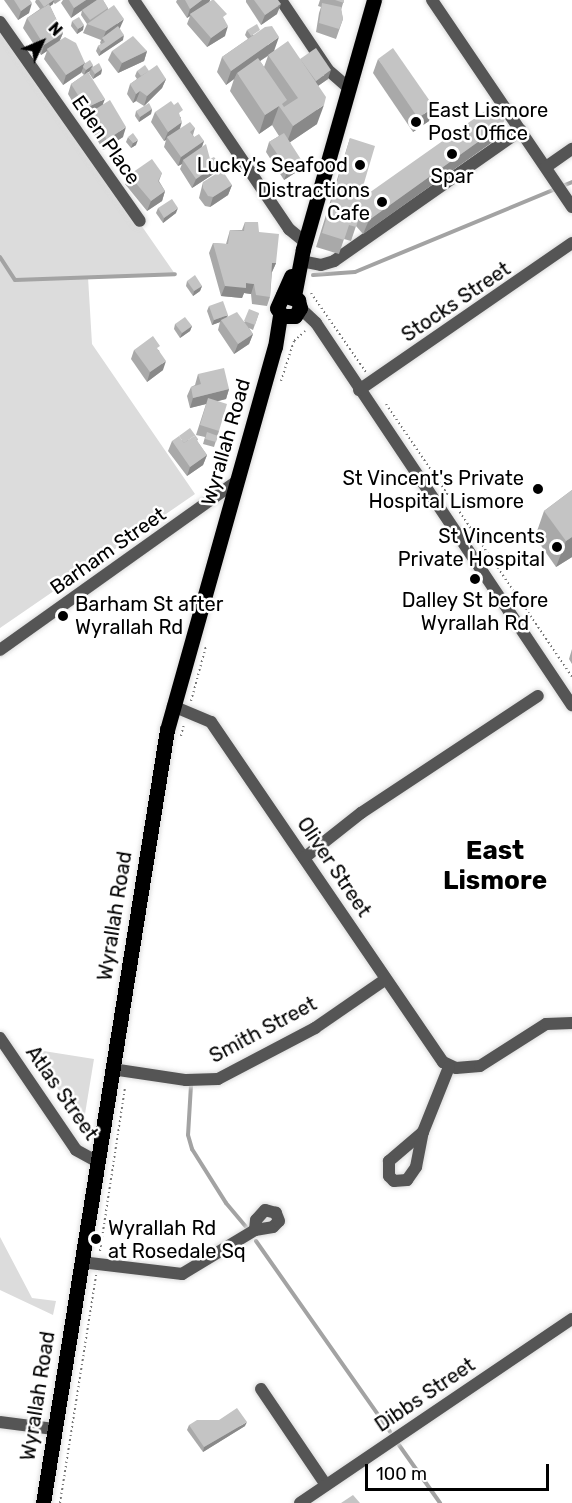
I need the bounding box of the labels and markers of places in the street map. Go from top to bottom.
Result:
place label: East Lismore Post Office [428,98,548,145]
marker: East Lismore Post Office [409,115,423,129]
marker: Spar [445,147,459,161]
place label: Lucky's Seafood [197,153,348,177]
marker: Lucky's Seafood [353,158,367,172]
place label: Spar [431,164,473,188]
place label: Distractions Cafe [257,178,370,225]
marker: Distractions Cafe [375,195,389,209]
place label: St Vincent's Private Hospital Lismore [342,466,524,513]
marker: St Vincent's Private Hospital Lismore [529,480,547,498]
place label: St Vincents Private Hospital [398,524,545,571]
marker: St Vincents Private Hospital [550,540,564,554]
marker: Dalley St before Wyrallah Rd [468,572,482,586]
place label: Dalley St before Wyrallah Rd [401,588,549,635]
place label: Barham St after Wyrallah Rd [75,592,223,639]
marker: Barham St after Wyrallah Rd [56,609,70,623]
place label: Wyrallah Rd at Rosedale Sq [108,1216,246,1263]
marker: Wyrallah Rd at Rosedale Sq [89,1232,103,1246]

